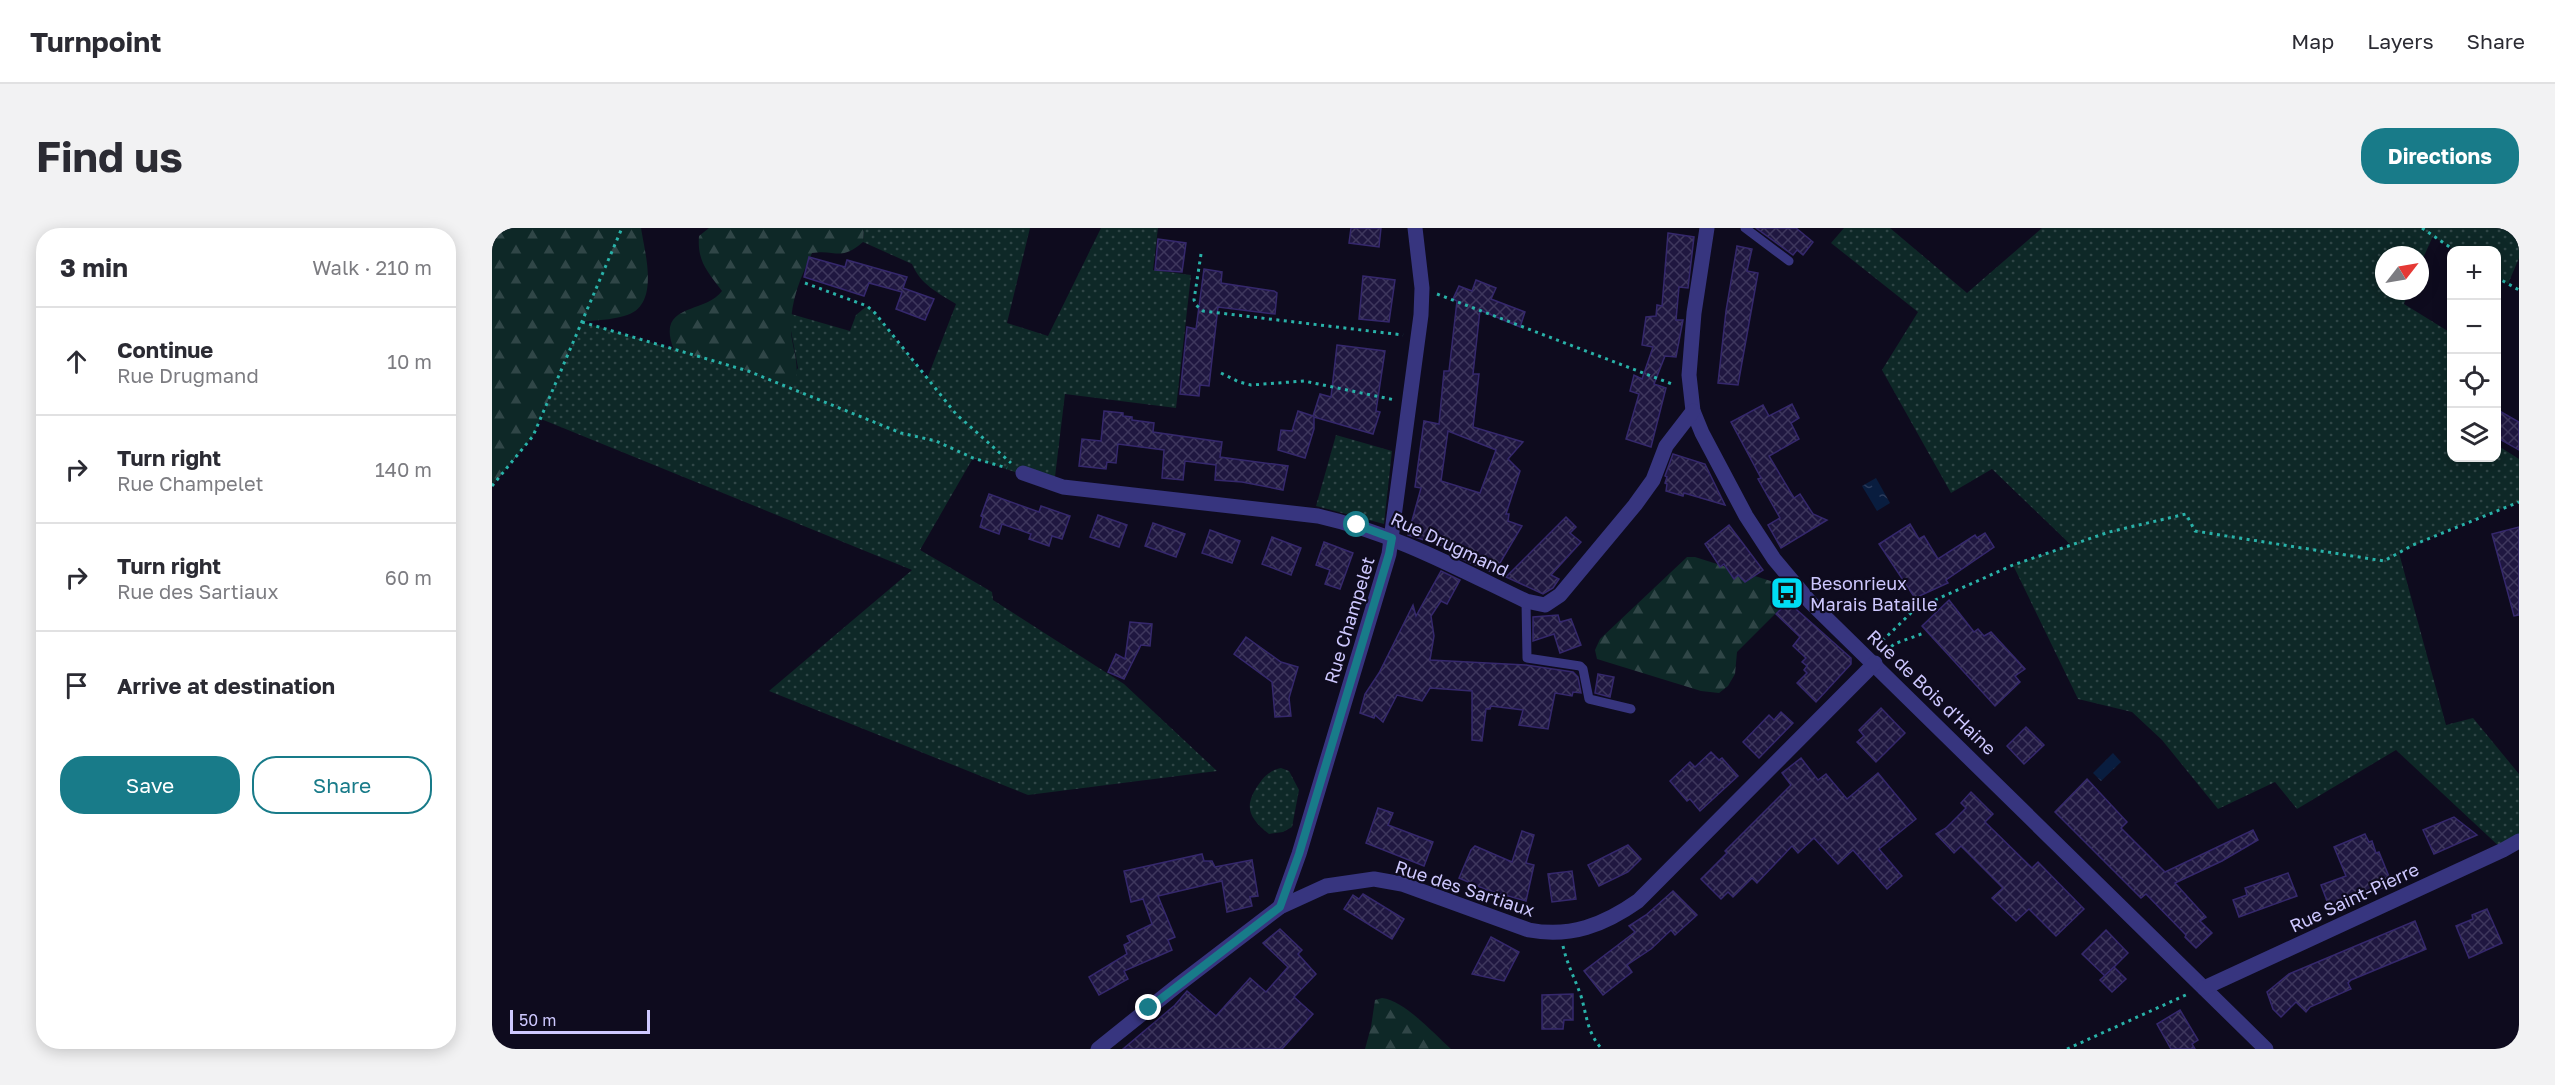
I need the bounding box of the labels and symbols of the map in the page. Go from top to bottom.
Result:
north arrow [2375,246,2429,300]
street label: Rue Drugmand [1388,507,1512,581]
route start [1343,511,1369,537]
street label: Rue Champelet [1319,554,1379,686]
place label: Besonrieux Marais Bataille [1810,572,1938,615]
bus stop icon: Besonrieux Marais Bataille [1769,575,1805,611]
street label: Rue de Bois d'Haine [1863,625,2001,759]
street label: Rue des Sartiaux [1392,855,1538,921]
street label: Rue Saint-Pierre [2286,857,2422,937]
route end [1135,994,1161,1020]
scale bar [510,1007,650,1034]

